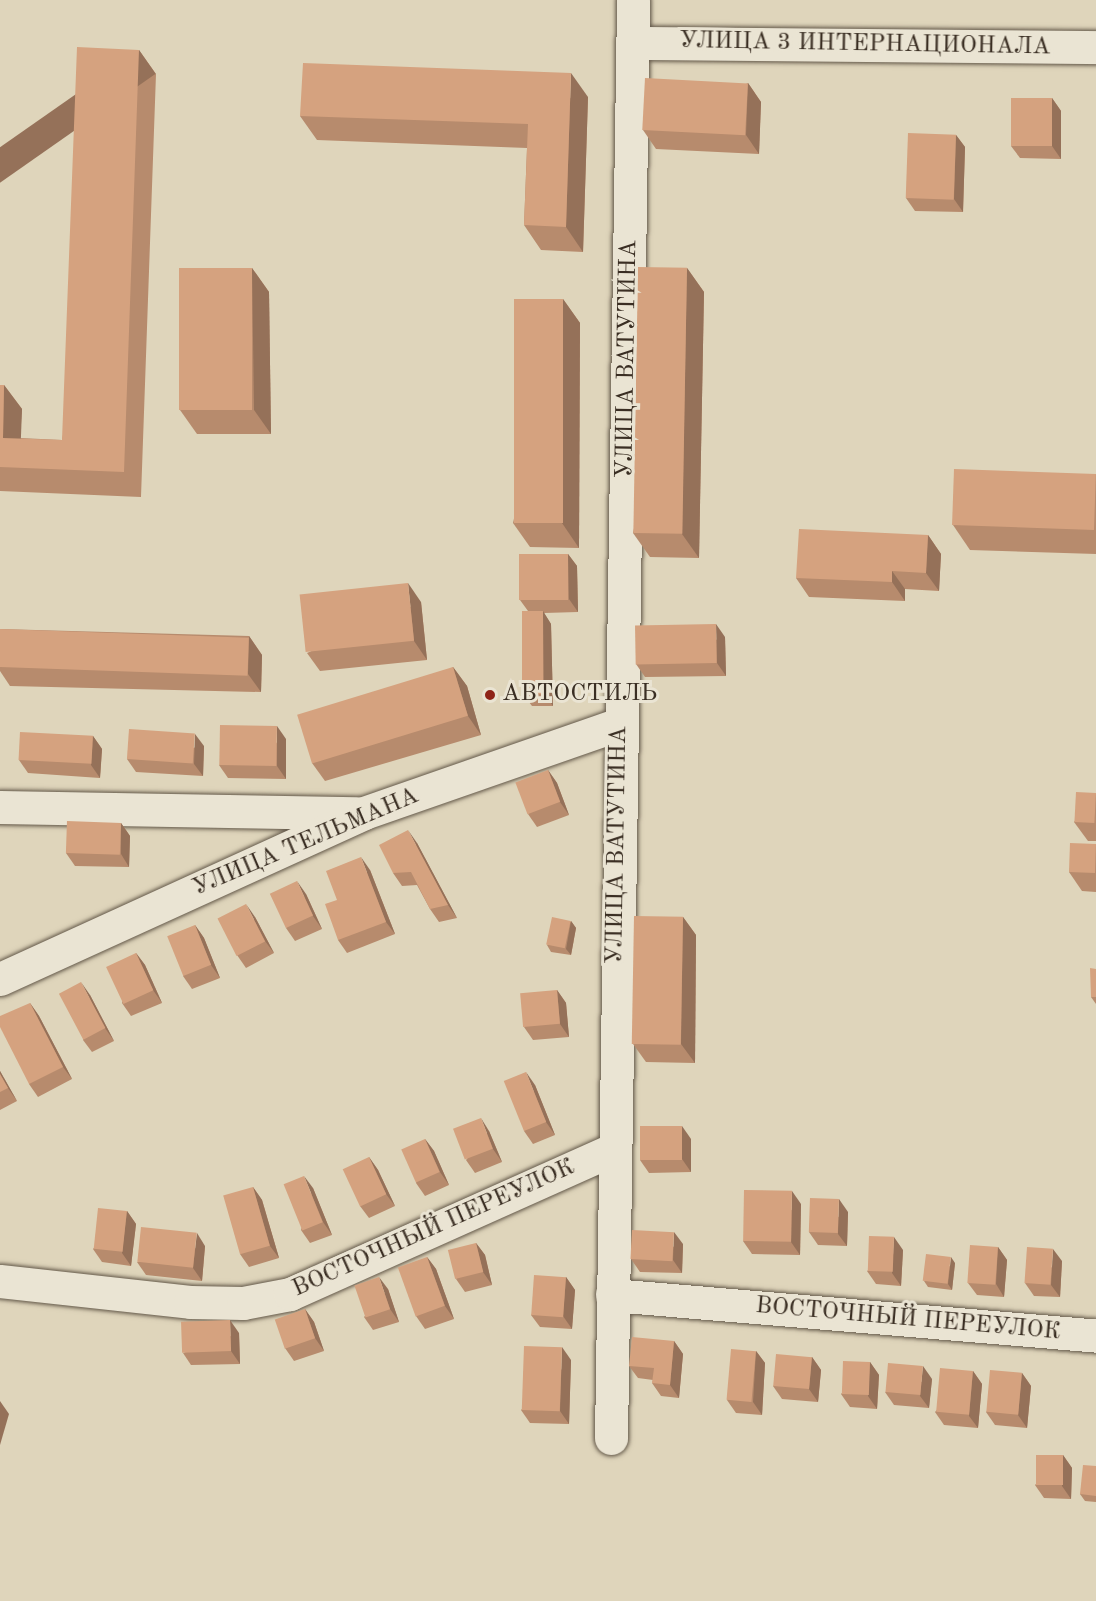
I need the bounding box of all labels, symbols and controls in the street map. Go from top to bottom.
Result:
street label: УЛИЦА 3 ИНТЕРНАЦИОНАЛА [679,27,1051,63]
street label: УЛИЦА ВАТУТИНА [612,240,644,478]
place label: АВТОСТИЛЬ [502,681,658,709]
marker: АВТОСТИЛЬ [483,688,497,702]
street label: УЛИЦА ВАТУТИНА [602,726,634,964]
street label: УЛИЦА ТЕЛЬМАНА [189,782,423,904]
street label: ВОСТОЧНЫЙ ПЕРЕУЛОК [288,1154,580,1304]
street label: ВОСТОЧНЫЙ ПЕРЕУЛОК [754,1292,1062,1348]

